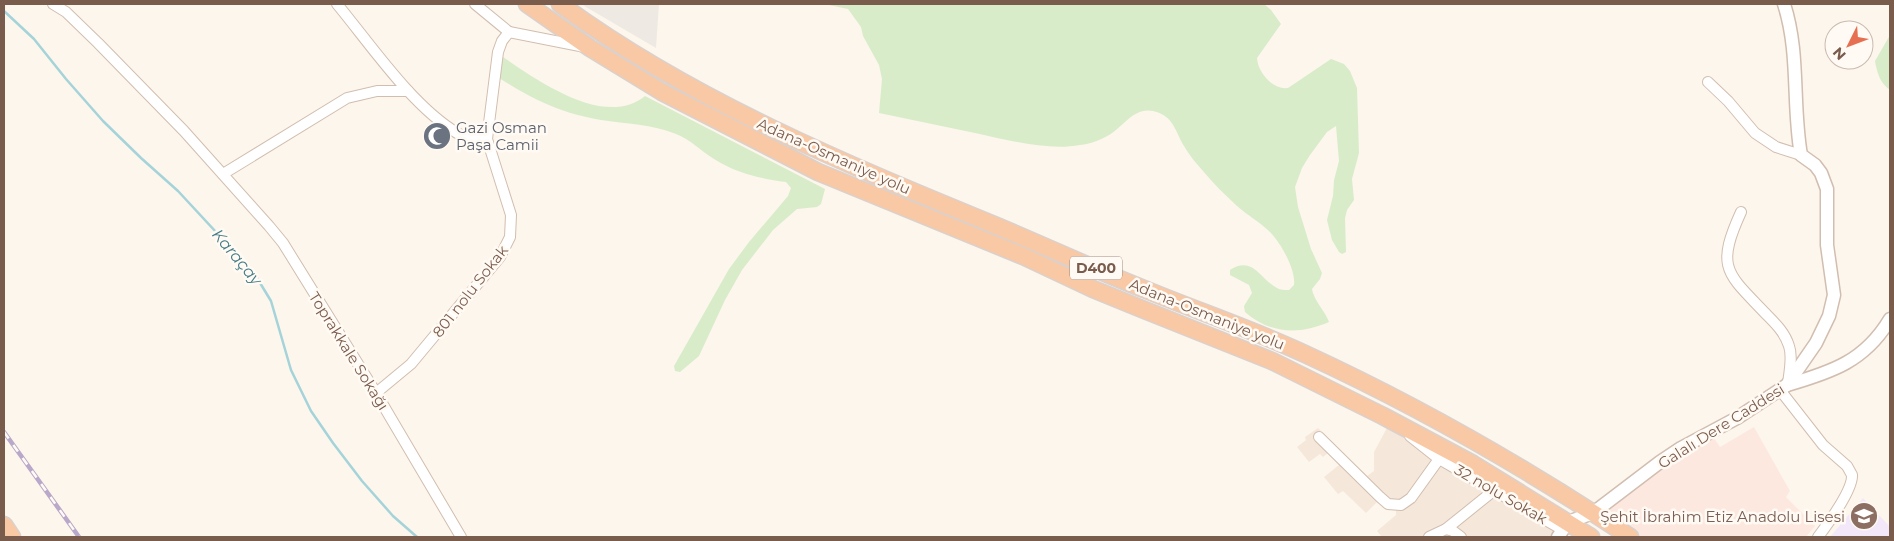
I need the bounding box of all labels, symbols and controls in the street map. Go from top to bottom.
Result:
north arrow [1824,20,1874,70]
text: N [1829,43,1850,64]
street label: Adana-Osmaniye yolu [754,114,914,198]
place label: Gazi Osman Paşa Camii [456,118,547,154]
mosque icon: Gazi Osman Paşa Camii [422,121,452,151]
water label: Karaçay [208,225,267,290]
street label: 801 nolu Sokak [428,241,512,341]
road number: D400 [1070,256,1122,280]
street label: Adana-Osmaniye yolu [1127,274,1287,354]
street label: Toprakkale Sokağı [305,288,393,414]
street label: Galalı Dere Caddesi [1654,379,1788,473]
street label: 32 nolu Sokak [1451,460,1551,528]
school or university icon: Şehit İbrahim Etiz Anadolu Lisesi [1849,501,1879,531]
place label: Şehit İbrahim Etiz Anadolu Lisesi [1600,507,1845,526]

